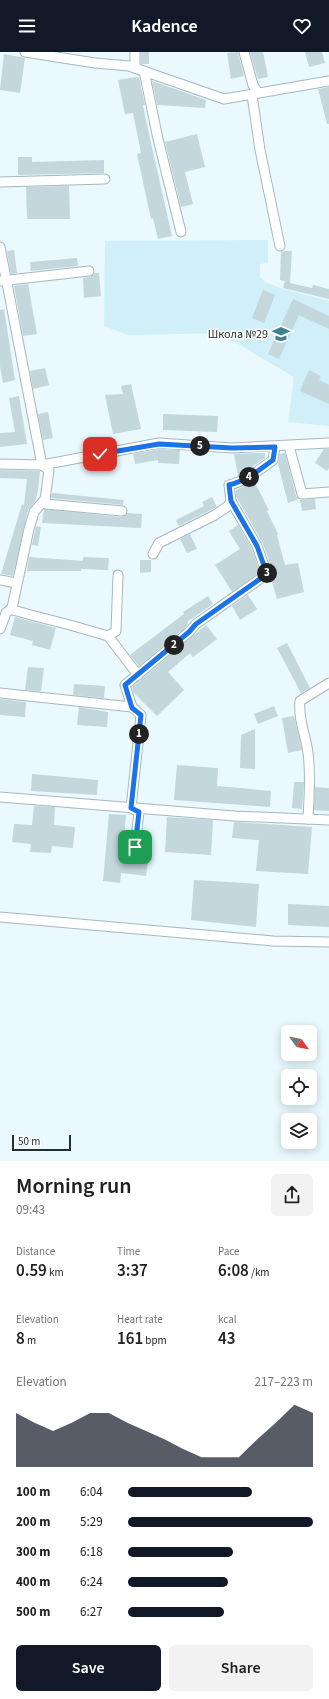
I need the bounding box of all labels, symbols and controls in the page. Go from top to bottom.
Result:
text: Kadence [131,14,198,39]
icon: menu [16,15,38,37]
icon: heart [291,15,313,37]
school or university icon: Школа №29 [271,324,291,344]
place label: Школа №29 [208,326,268,343]
pin: 5 [190,436,210,456]
pin [83,437,117,471]
text: 5 [197,438,203,453]
icon: check [89,443,111,465]
pin: 4 [239,467,259,487]
text: 4 [246,469,252,484]
pin: 3 [257,563,277,583]
text: 3 [264,565,270,580]
pin: 2 [164,635,184,655]
text: 2 [171,637,177,652]
pin: 1 [129,724,149,744]
text: 1 [136,726,142,741]
pin [118,830,152,864]
icon: arrive [124,836,146,858]
north arrow [281,1025,317,1061]
map controls [281,1025,317,1149]
button: locate [281,1069,317,1105]
button: layers [281,1113,317,1149]
scale bar [12,1133,71,1152]
text: 50 m [18,1134,40,1149]
text: Morning run [16,1170,132,1202]
button: share [271,1174,313,1216]
text: 09:43 [16,1201,45,1219]
text: Distance [16,1244,55,1259]
text: Time [117,1244,140,1259]
text: Pace [218,1244,240,1259]
text: 0.59 [16,1259,47,1283]
text: 3:37 [117,1259,148,1283]
text: 6:08 [218,1259,249,1283]
text: km [47,1265,64,1280]
text: /km [249,1265,269,1280]
text: Elevation [16,1312,59,1327]
text: Heart rate [117,1312,163,1327]
text: kcal [218,1312,237,1327]
text: 8 [16,1327,25,1351]
text: 161 [117,1327,143,1351]
text: 43 [218,1327,235,1351]
text: m [25,1333,36,1348]
text: bpm [143,1333,167,1348]
text: Elevation [16,1373,67,1391]
text: 217–223 m [255,1373,313,1391]
text: 100 m [16,1483,50,1501]
text: 6:04 [80,1483,103,1501]
text: 200 m [16,1513,50,1531]
text: 5:29 [80,1513,103,1531]
text: 300 m [16,1543,50,1561]
text: 6:18 [80,1543,103,1561]
text: 400 m [16,1573,50,1591]
text: 6:24 [80,1573,103,1591]
text: 500 m [16,1603,50,1621]
text: 6:27 [80,1603,103,1621]
button: Save [16,1645,161,1691]
button: Share [169,1645,313,1691]

